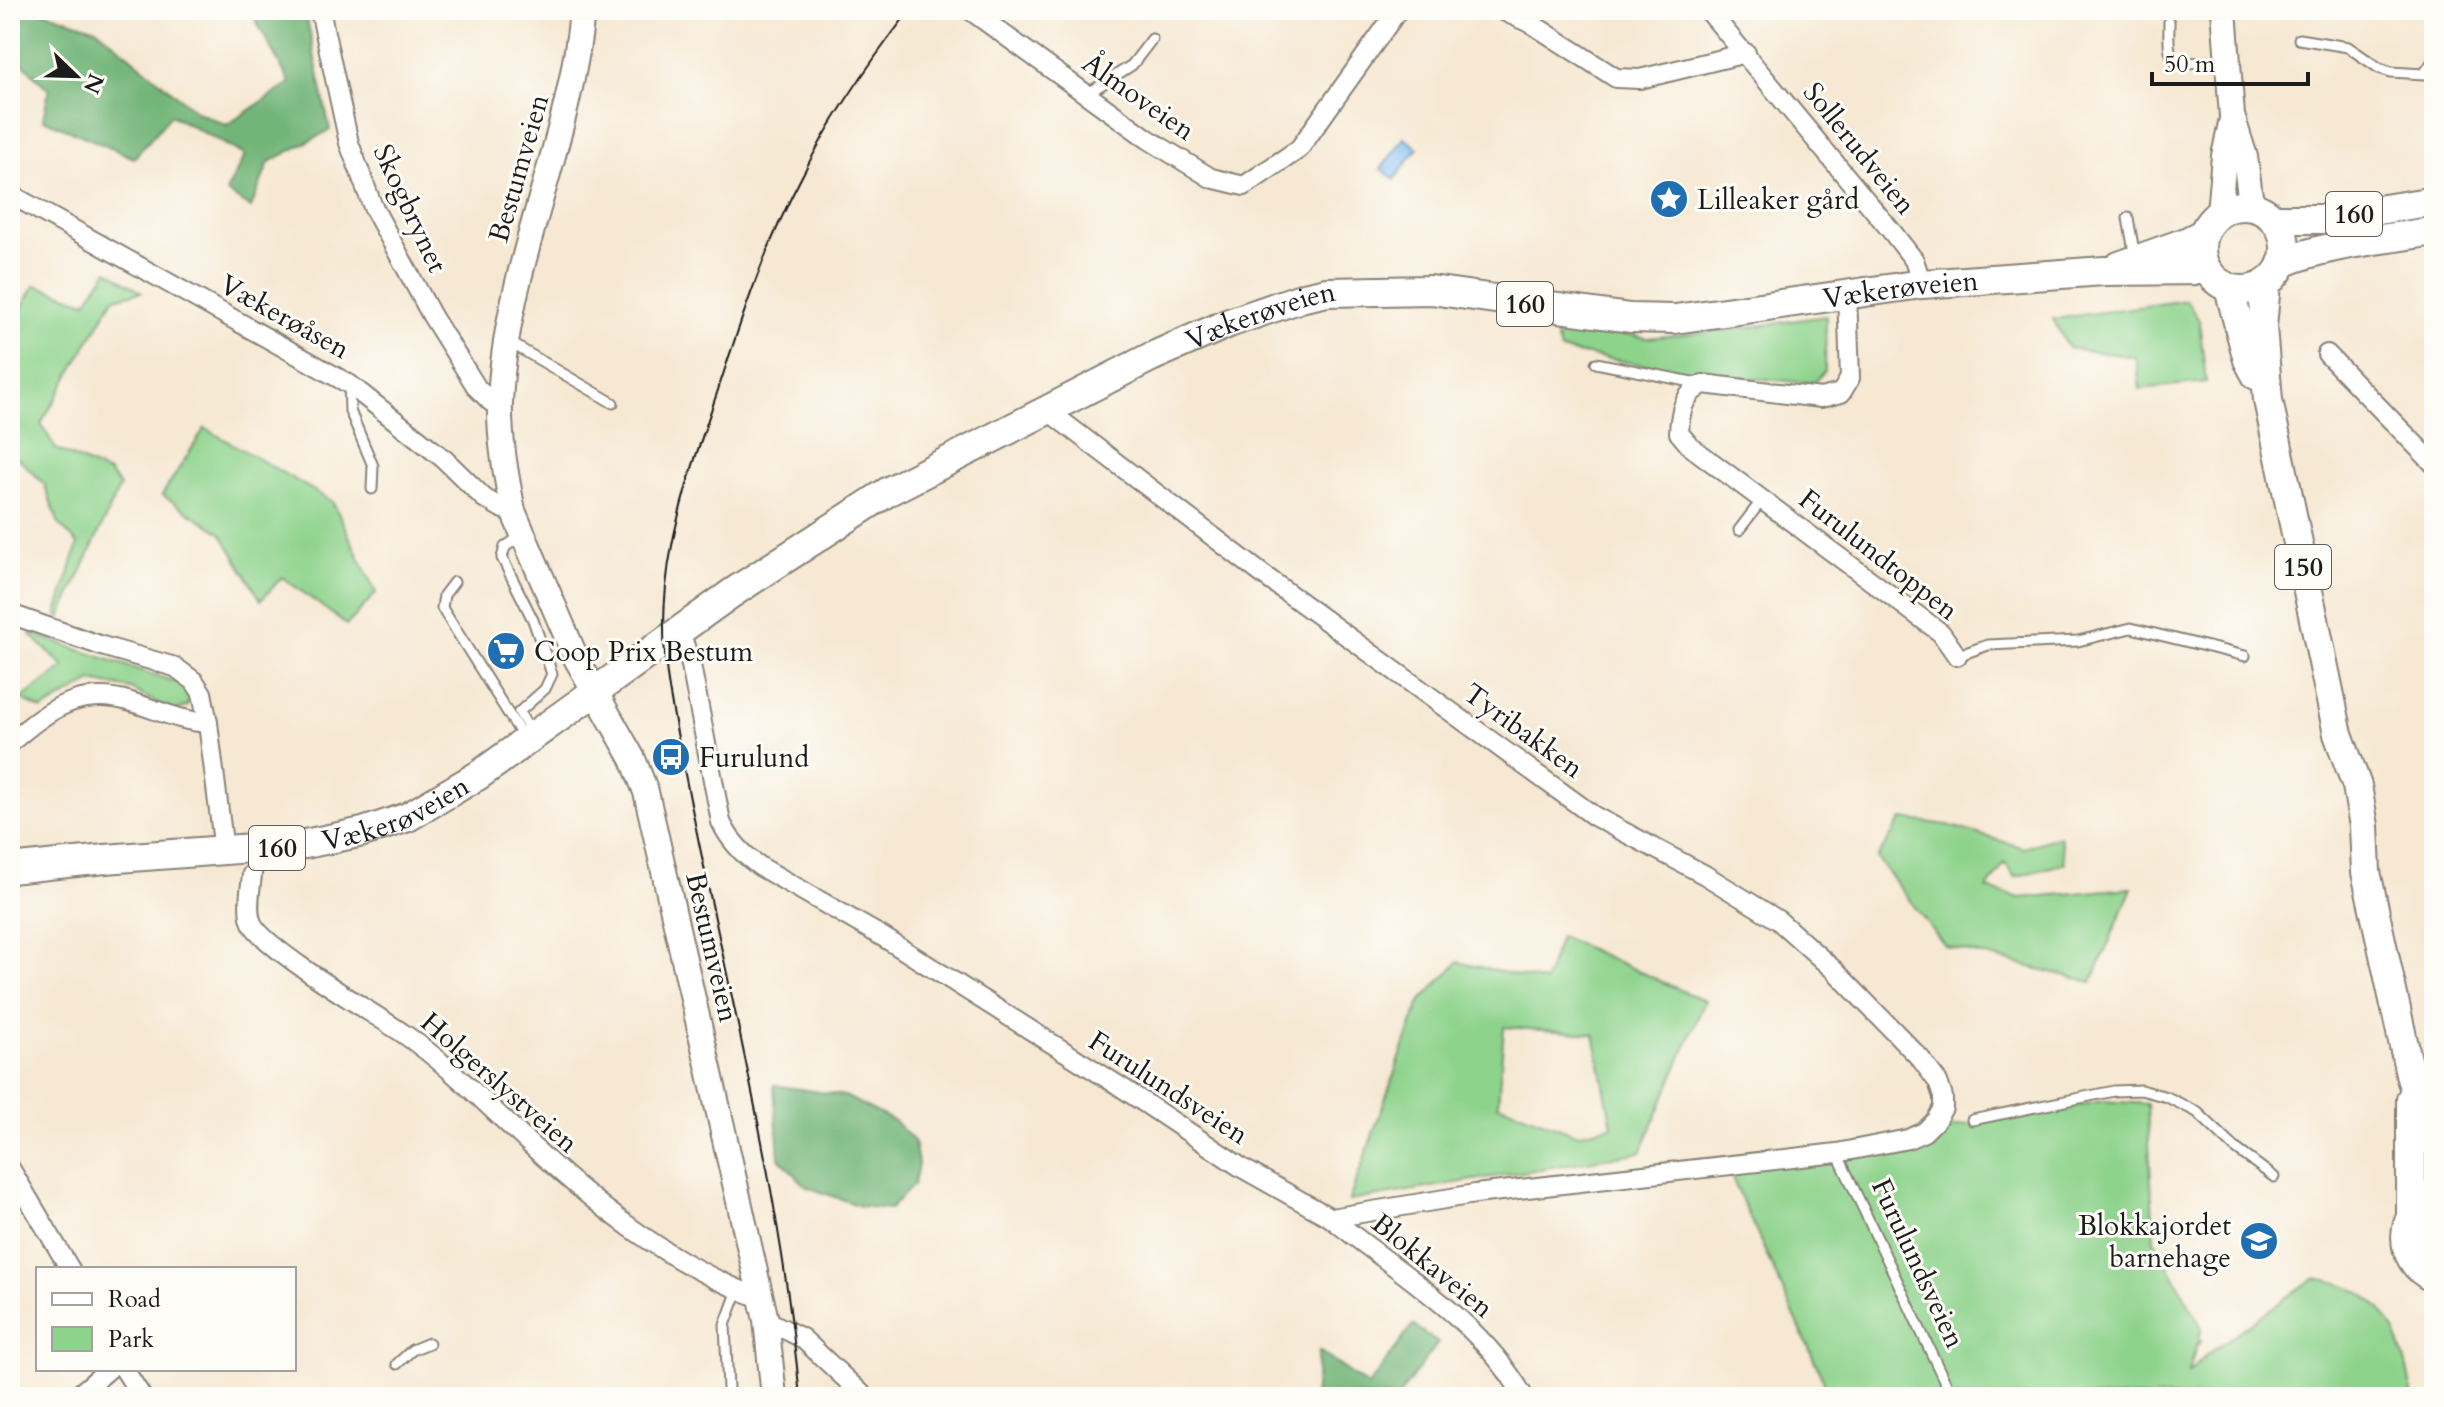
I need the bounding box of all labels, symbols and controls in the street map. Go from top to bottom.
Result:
north arrow [36,36,116,116]
scale bar [2152,36,2308,86]
street label: Ålmoveien [1075,44,1202,149]
text: 50 m [2164,48,2216,81]
text: N [76,69,111,98]
street label: Sollerudveien [1794,75,1924,223]
street label: Bestumveien [480,90,558,247]
street label: Skogbrynet [364,138,456,279]
place icon: Lilleaker gård [1648,178,1690,220]
place label: Lilleaker gård [1697,181,1859,219]
road number: 160 [2326,192,2382,236]
street label: Vækerøveien [1820,262,1980,318]
street label: Vækerøåsen [213,266,356,368]
street label: Vækerøveien [1180,273,1339,360]
road number: 160 [1497,282,1553,326]
street label: Furulundtoppen [1791,481,1966,629]
road number: 150 [2275,545,2331,589]
supermarket icon: Coop Prix Bestum [485,630,527,672]
place label: Coop Prix Bestum [534,633,753,671]
street label: Tyribakken [1456,675,1591,787]
bus stop icon: Furulund [650,736,692,778]
place label: Furulund [699,739,809,777]
street label: Vækerøveien [319,767,476,860]
road number: 160 [249,826,305,870]
street label: Bestumveien [676,869,748,1026]
street label: Holgerslystveien [412,1004,586,1162]
street label: Furulundsveien [1081,1022,1256,1154]
street label: Furulundsveien [1862,1172,1974,1354]
street label: Blokkaveien [1363,1205,1501,1327]
place label: Blokkajordet barnehage [2078,1207,2231,1277]
school or university icon: Blokkajordet barnehage [2238,1220,2280,1262]
legend [36,1267,296,1371]
text: Road [108,1283,161,1316]
text: Park [108,1323,154,1356]

